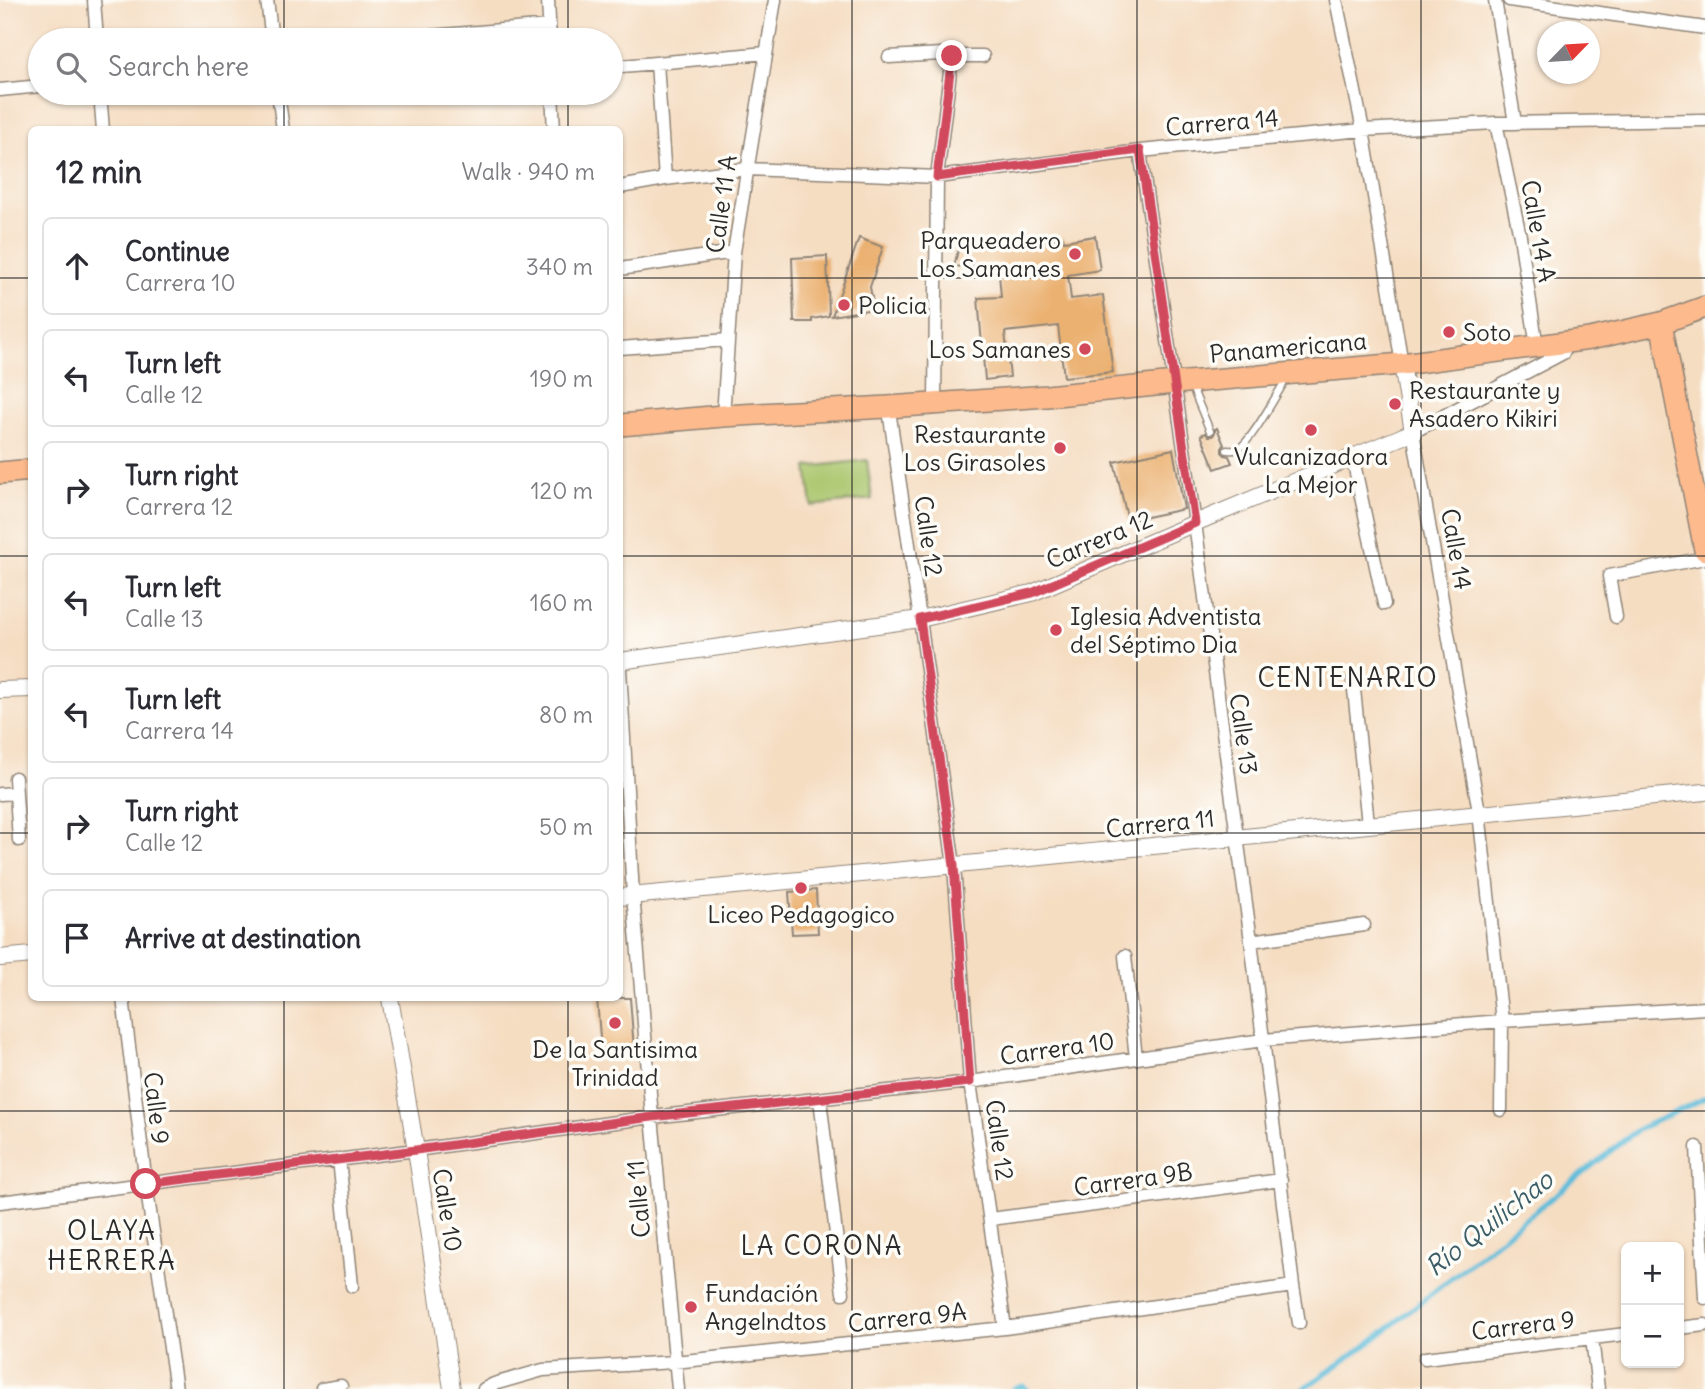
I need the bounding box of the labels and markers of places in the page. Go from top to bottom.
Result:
place label: Parqueadero Los Samanes [919,225,1061,283]
marker: Parqueadero Los Samanes [1067,246,1083,262]
place label: Policia [858,290,927,320]
marker: Policia [836,297,852,313]
place label: Soto [1463,317,1511,347]
marker: Soto [1441,324,1457,340]
place label: Los Samanes [929,334,1071,364]
marker: Los Samanes [1077,341,1093,357]
place label: Restaurante y Asadero Kikiri [1409,375,1560,433]
marker: Restaurante y Asadero Kikiri [1387,396,1403,412]
place label: Restaurante Los Girasoles [904,419,1046,477]
marker: Vulcanizadora La Mejor [1303,422,1319,438]
marker: Restaurante Los Girasoles [1052,440,1068,456]
place label: Vulcanizadora La Mejor [1234,441,1388,499]
place label: Iglesia Adventista del Séptimo Dia [1070,601,1261,659]
marker: Iglesia Adventista del Séptimo Dia [1048,622,1064,638]
marker: Liceo Pedagogico [793,880,809,896]
place label: Liceo Pedagogico [707,899,895,929]
marker: De la Santisima Trinidad [607,1015,623,1031]
place label: De la Santisima Trinidad [532,1034,698,1092]
place label: Fundación Angelndtos [705,1278,827,1336]
marker: Fundación Angelndtos [683,1299,699,1315]

